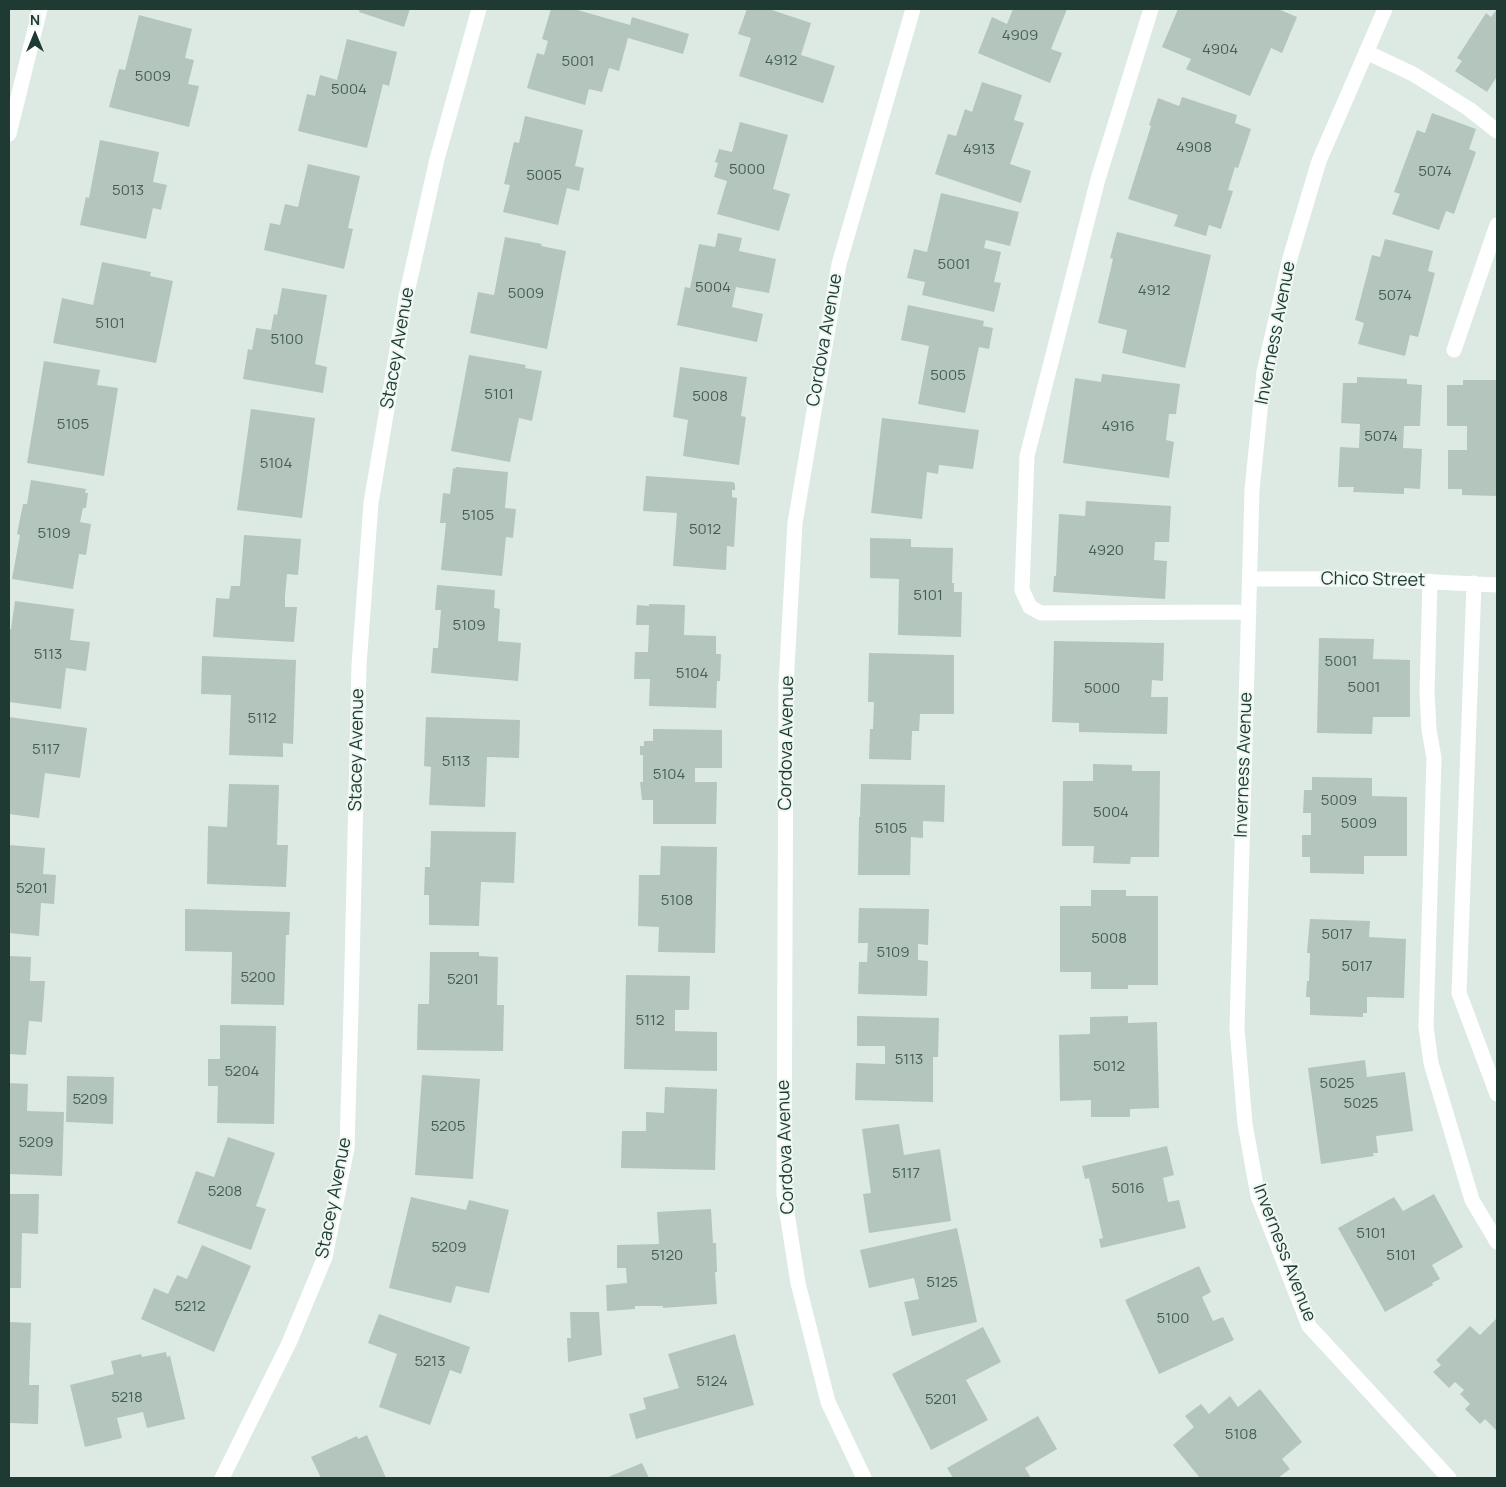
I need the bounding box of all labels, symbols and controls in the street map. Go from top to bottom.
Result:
north arrow [10,10,60,60]
text: N [30,10,40,29]
house number: 4909 [1002,27,1038,45]
house number: 4904 [1202,41,1238,59]
house number: 4912 [765,52,797,70]
house number: 5001 [562,53,594,71]
house number: 5009 [135,68,171,86]
house number: 5004 [331,81,367,99]
house number: 4908 [1176,139,1212,157]
house number: 4913 [963,141,995,159]
house number: 5000 [729,161,765,179]
house number: 5074 [1418,163,1452,181]
house number: 5005 [526,167,562,185]
house number: 5013 [112,182,144,200]
house number: 5001 [938,256,970,274]
street label: Inverness Avenue [1251,259,1301,407]
street label: Cordova Avenue [803,272,847,408]
house number: 5004 [695,279,731,297]
house number: 4912 [1138,282,1170,300]
house number: 5009 [508,285,544,303]
street label: Stacey Avenue [377,286,419,410]
house number: 5074 [1378,287,1412,305]
house number: 5101 [95,315,125,333]
house number: 5100 [271,331,303,349]
house number: 5005 [930,367,966,385]
house number: 5101 [484,386,514,404]
house number: 5008 [692,388,728,406]
house number: 5105 [57,416,89,434]
house number: 4916 [1101,418,1135,436]
house number: 5074 [1364,428,1398,446]
house number: 5104 [260,455,292,473]
house number: 5105 [462,507,494,525]
house number: 5012 [689,521,721,539]
house number: 5109 [38,525,70,543]
house number: 4920 [1088,542,1124,560]
street label: Chico Street [1321,568,1425,592]
house number: 5101 [913,587,943,605]
house number: 5109 [453,617,485,635]
house number: 5113 [34,646,62,664]
house number: 5001 [1325,653,1357,671]
house number: 5104 [676,665,708,683]
street label: Cordova Avenue [775,676,799,810]
house number: 5001 [1348,679,1380,697]
house number: 5000 [1084,680,1120,698]
street label: Stacey Avenue [345,688,369,812]
street label: Inverness Avenue [1231,692,1257,838]
house number: 5112 [248,710,276,728]
house number: 5117 [32,741,60,759]
house number: 5113 [442,753,470,771]
house number: 5104 [653,766,685,784]
house number: 5009 [1321,792,1357,810]
house number: 5004 [1093,804,1129,822]
house number: 5009 [1341,815,1377,833]
house number: 5105 [875,820,907,838]
house number: 5201 [16,880,48,898]
house number: 5108 [661,892,693,910]
house number: 5017 [1321,926,1353,944]
house number: 5008 [1091,930,1127,948]
house number: 5109 [877,944,909,962]
house number: 5017 [1341,958,1373,976]
house number: 5200 [240,969,276,987]
house number: 5201 [447,971,479,989]
house number: 5112 [636,1012,664,1030]
house number: 5113 [895,1051,923,1069]
house number: 5012 [1093,1058,1125,1076]
house number: 5204 [225,1063,259,1081]
house number: 5025 [1319,1075,1355,1093]
street label: Cordova Avenue [773,1079,799,1215]
house number: 5209 [72,1091,108,1109]
house number: 5025 [1343,1095,1379,1113]
house number: 5205 [431,1118,465,1136]
house number: 5209 [18,1134,54,1152]
street label: Stacey Avenue [312,1136,356,1260]
house number: 5117 [892,1165,920,1183]
house number: 5016 [1112,1180,1144,1198]
street label: Inverness Avenue [1248,1181,1320,1325]
house number: 5208 [208,1183,242,1201]
house number: 5101 [1356,1225,1386,1243]
house number: 5209 [431,1239,467,1257]
house number: 5120 [651,1247,683,1265]
house number: 5101 [1386,1247,1416,1265]
house number: 5125 [926,1274,958,1292]
house number: 5212 [174,1298,206,1316]
house number: 5100 [1157,1310,1189,1328]
house number: 5213 [415,1353,445,1371]
house number: 5124 [696,1373,728,1391]
house number: 5218 [111,1389,143,1407]
house number: 5201 [925,1391,957,1409]
house number: 5108 [1225,1426,1257,1444]

